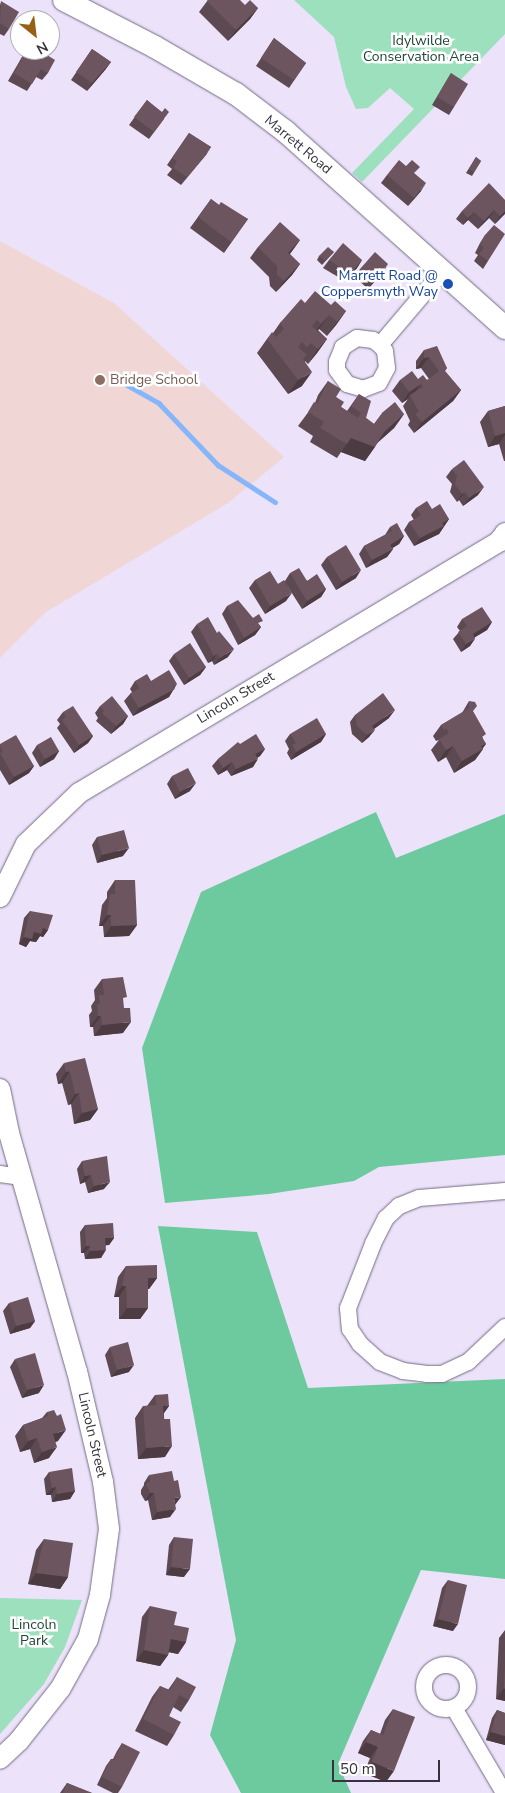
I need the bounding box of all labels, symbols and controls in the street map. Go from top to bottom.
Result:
north arrow [10,10,60,60]
park label: Idylwilde Conservation Area [363,33,479,65]
text: N [33,37,51,59]
street label: Marrett Road [261,112,335,178]
place label: Marrett Road @ Coppersmyth Way [321,268,438,300]
marker: Marrett Road @ Coppersmyth Way [442,278,454,290]
place label: Bridge School [110,372,198,388]
marker: Bridge School [94,374,106,386]
street label: Lincoln Street [194,668,278,728]
street label: Lincoln Street [74,1391,110,1479]
park label: Lincoln Park [11,1617,57,1650]
scale bar [335,1750,442,1782]
text: 50 m [340,1759,375,1779]

